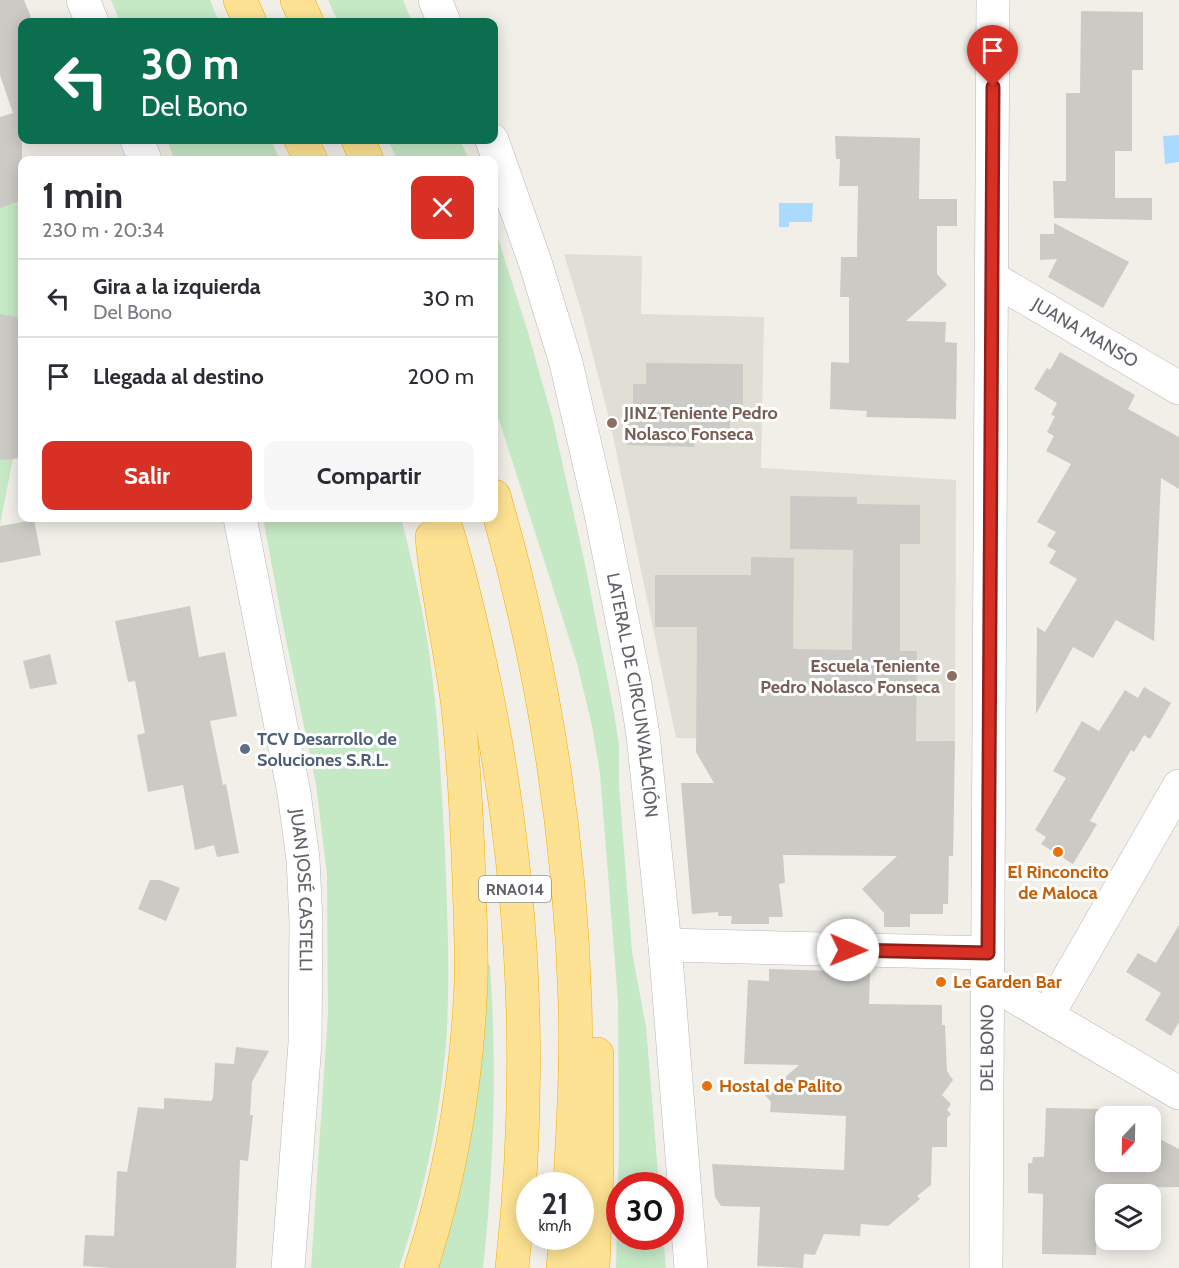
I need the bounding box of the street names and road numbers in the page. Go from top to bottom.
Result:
street label: JUANA MANSO [1027,293,1142,372]
street label: LATERAL DE CIRCUNVALACIÓN [602,571,663,819]
street label: JUAN JOSÉ CASTELLI [285,807,317,972]
road number: RNA014 [479,876,551,902]
street label: DEL BONO [976,1004,998,1092]

